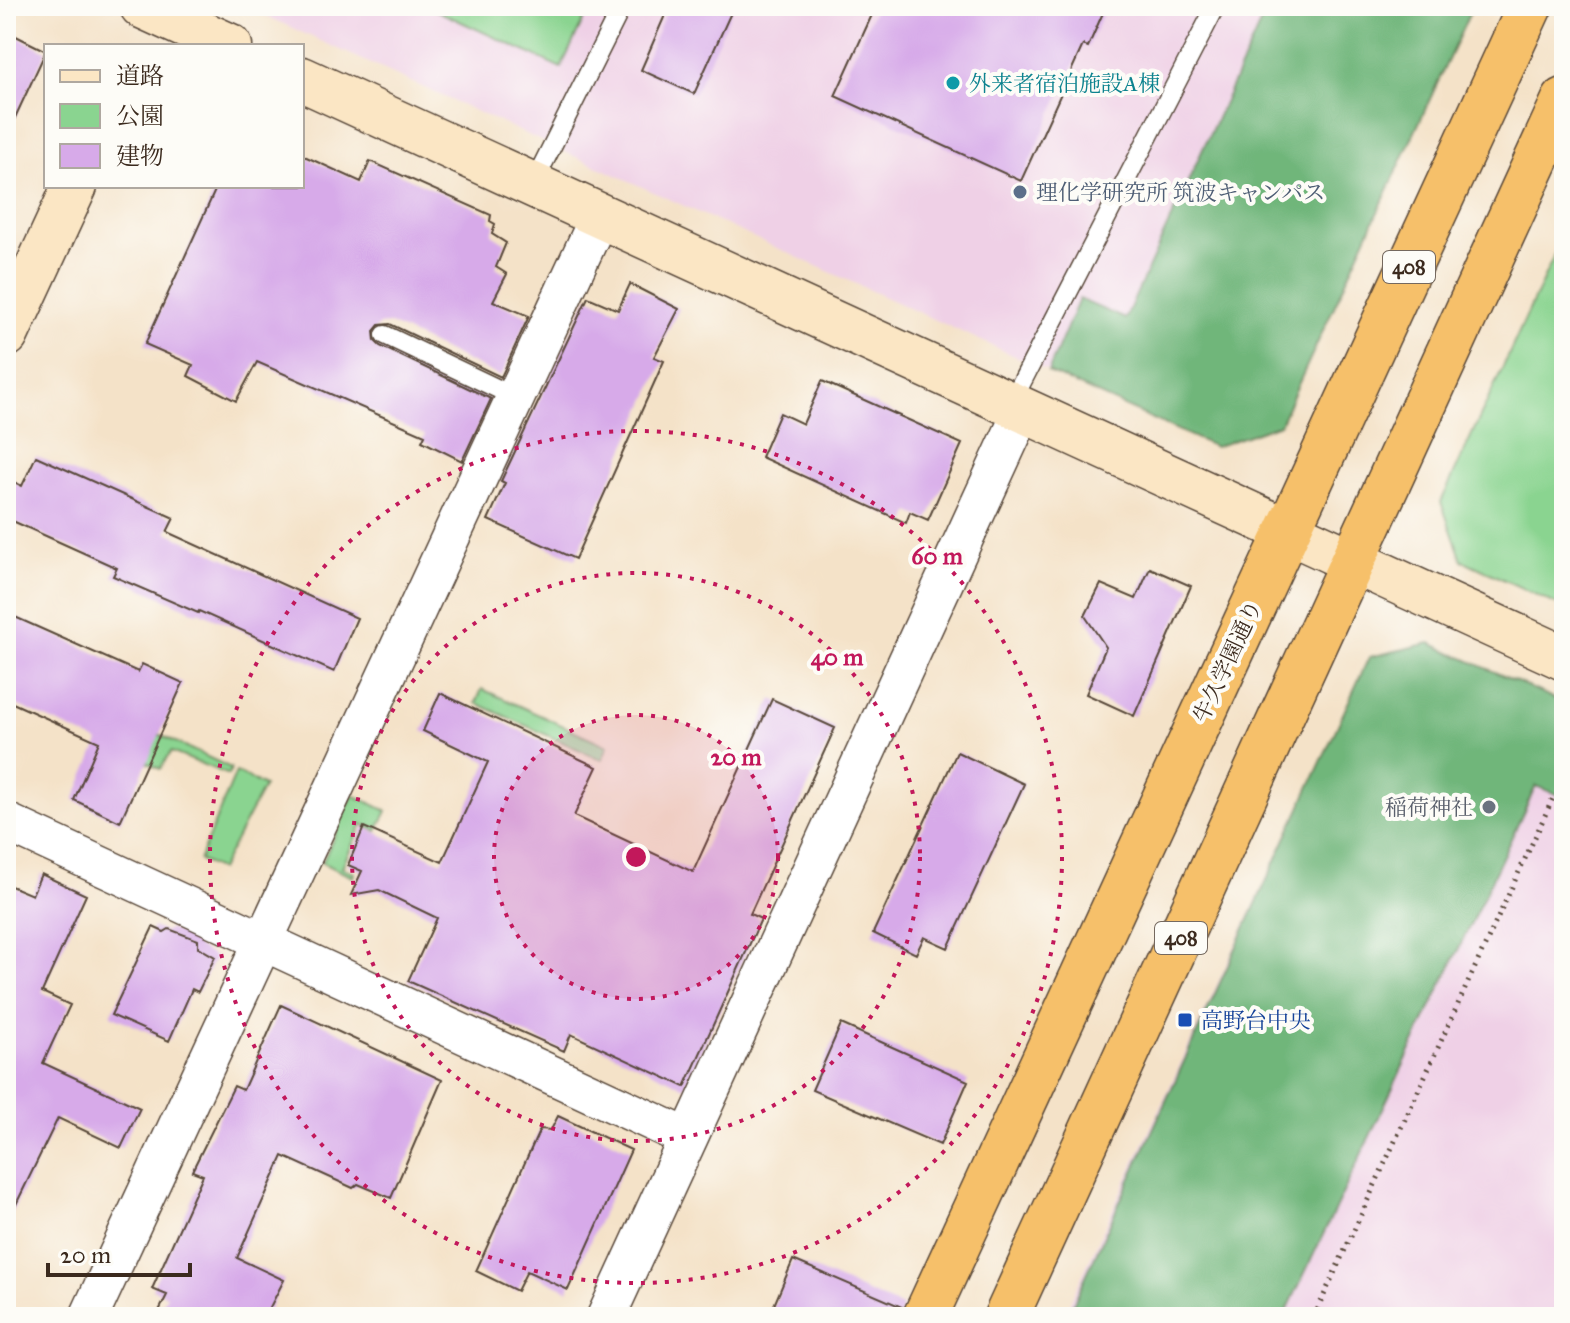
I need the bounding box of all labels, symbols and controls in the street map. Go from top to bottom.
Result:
legend [44,44,304,188]
text: 道路 [116,61,164,91]
place label: 外来者宿泊施設A棟 [969,70,1160,97]
marker: 外来者宿泊施設A棟 [944,74,962,92]
text: 公園 [116,101,164,131]
text: 建物 [116,141,164,171]
place label: 理化学研究所 筑波キャンパス [1036,179,1325,206]
marker: 理化学研究所 筑波キャンパス [1011,183,1029,201]
road number: 408 [1383,251,1435,283]
text: 60 m [911,541,964,571]
street label: 牛久学園通り [1187,596,1268,727]
text: 40 m [811,642,864,672]
text: 20 m [710,742,762,772]
place label: 稲荷神社 [1385,794,1473,821]
marker: 稲荷神社 [1480,798,1498,816]
centre of rings [622,843,650,871]
road number: 408 [1155,922,1207,954]
place label: 高野台中央 [1201,1007,1311,1034]
marker: 高野台中央 [1176,1011,1194,1029]
scale bar [48,1227,190,1277]
text: 20 m [60,1240,111,1270]

